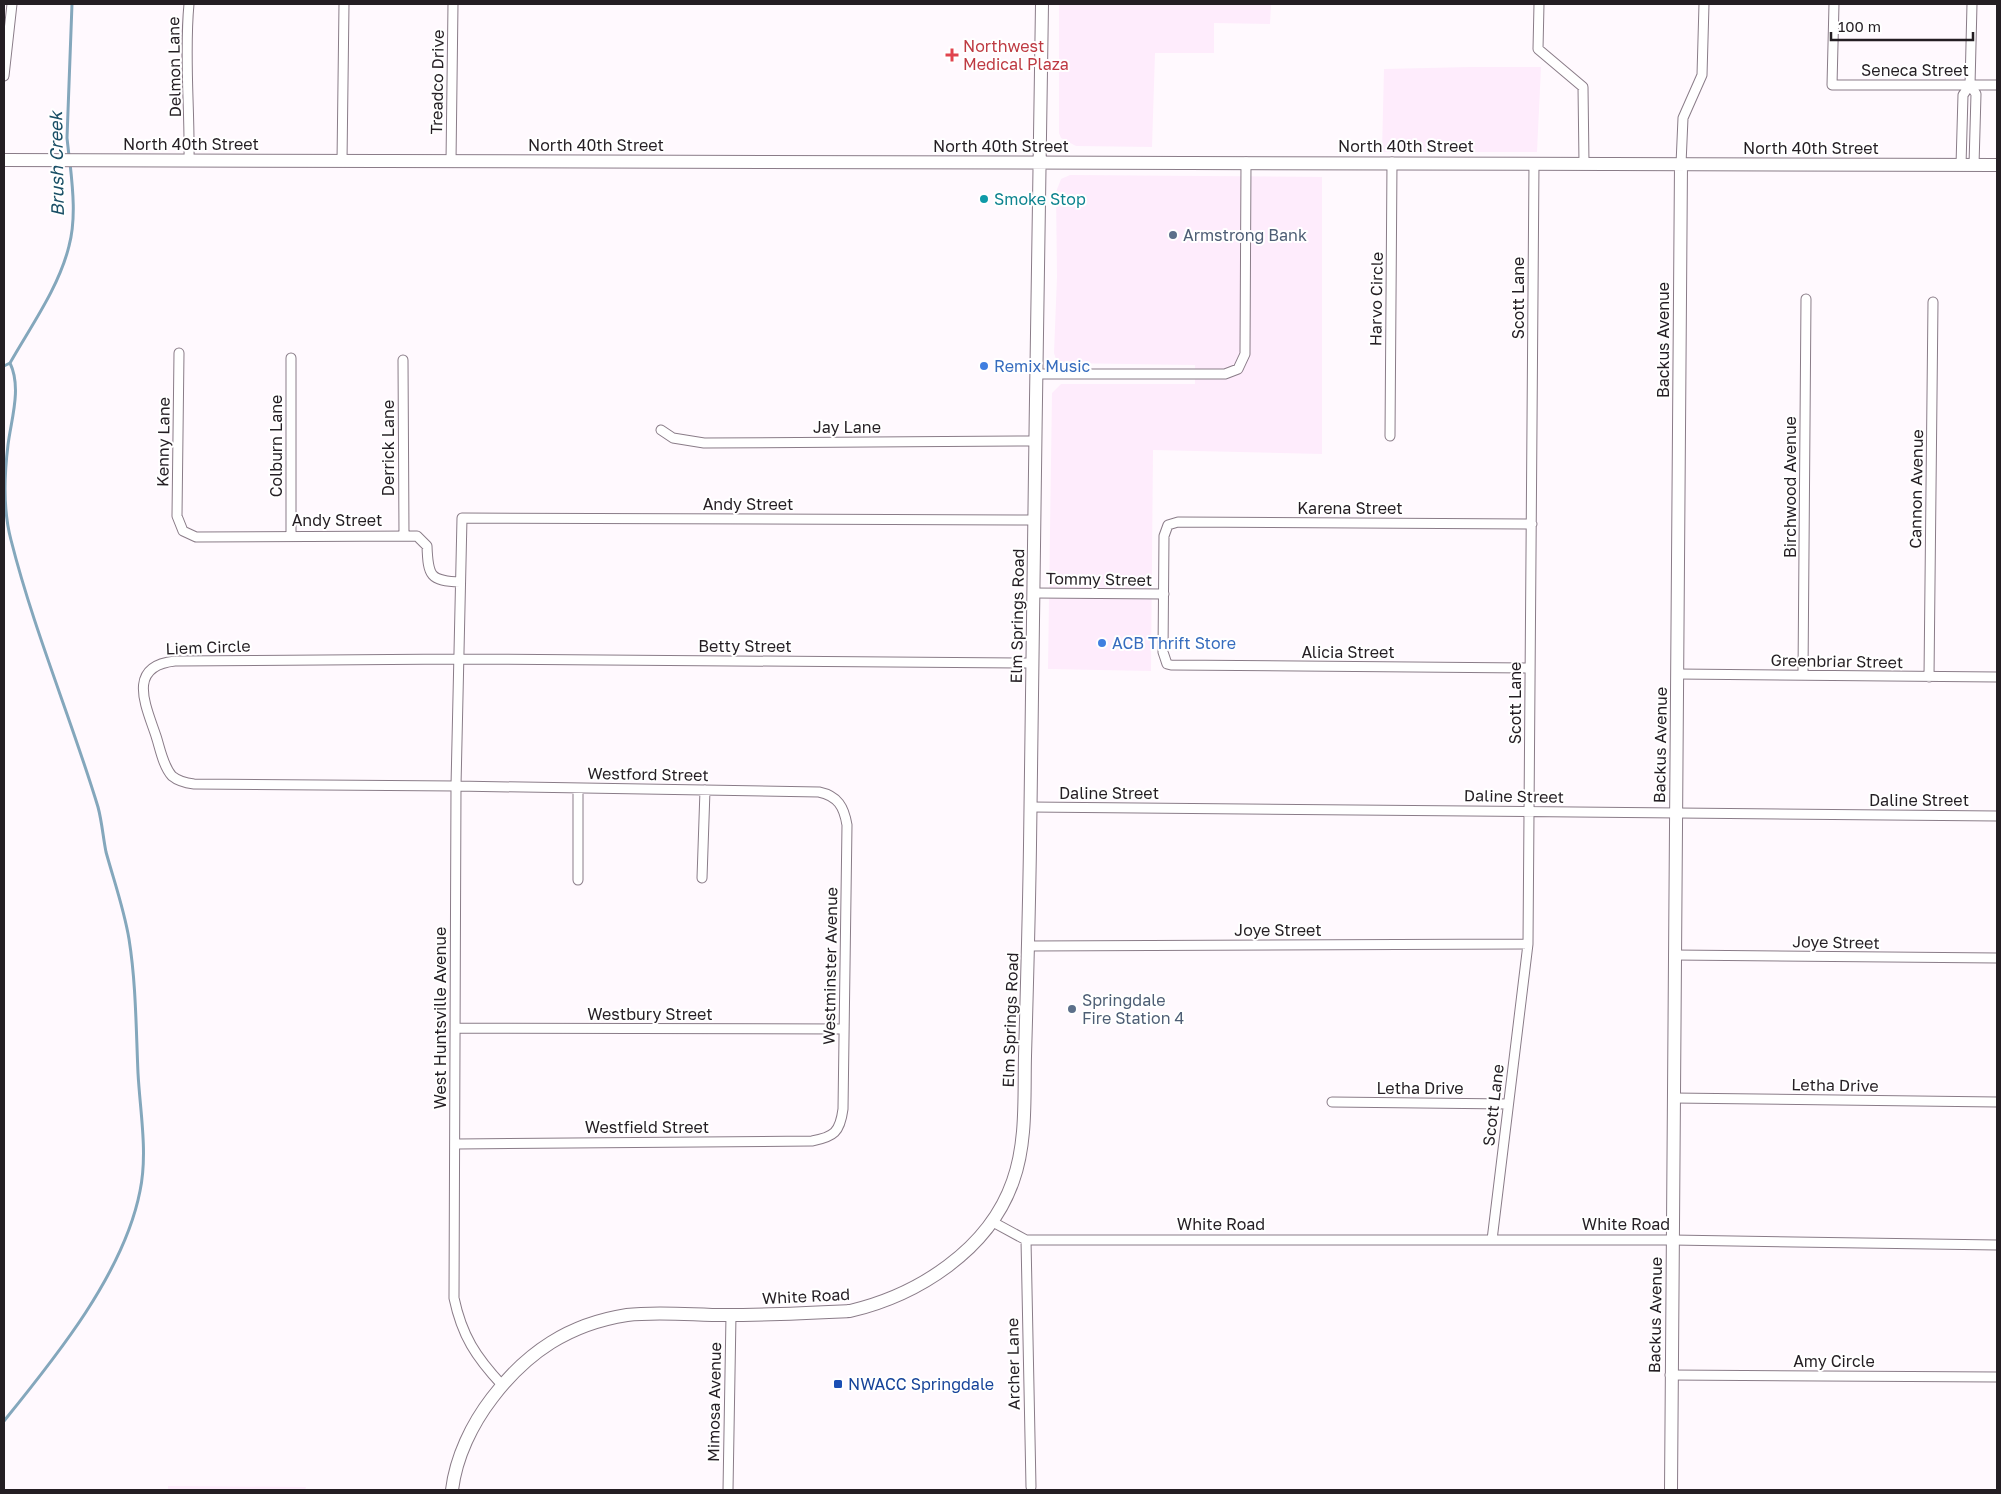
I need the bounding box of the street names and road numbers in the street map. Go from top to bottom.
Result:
street label: Delmon Lane [163,17,185,117]
street label: Treadco Drive [426,29,448,135]
street label: Seneca Street [1861,60,1969,80]
street label: North 40th Street [123,134,259,154]
street label: North 40th Street [528,135,664,155]
street label: North 40th Street [933,136,1069,156]
street label: North 40th Street [1338,136,1474,156]
street label: North 40th Street [1743,138,1879,158]
street label: Harvo Circle [1365,252,1387,346]
street label: Scott Lane [1508,257,1528,339]
street label: Backus Avenue [1653,282,1673,398]
street label: Colburn Lane [266,395,286,497]
street label: Kenny Lane [152,397,174,487]
street label: Derrick Lane [378,400,398,496]
street label: Birchwood Avenue [1780,416,1800,558]
street label: Jay Lane [813,417,881,437]
street label: Cannon Avenue [1905,429,1927,549]
street label: Andy Street [703,494,793,514]
street label: Karena Street [1297,498,1403,518]
street label: Andy Street [292,510,382,530]
street label: Elm Springs Road [1006,548,1028,684]
street label: Tommy Street [1046,568,1152,590]
street label: Liem Circle [165,636,251,658]
street label: Betty Street [698,636,792,656]
street label: Alicia Street [1301,642,1395,662]
street label: Greenbriar Street [1770,650,1904,672]
street label: Scott Lane [1505,662,1525,744]
street label: Backus Avenue [1649,687,1671,803]
street label: Westford Street [587,763,709,785]
street label: Daline Street [1059,783,1159,803]
street label: Daline Street [1464,785,1564,807]
street label: Daline Street [1869,790,1969,810]
street label: Westminster Avenue [819,887,841,1045]
street label: Joye Street [1234,920,1322,940]
street label: West Huntsville Avenue [430,927,450,1109]
street label: Joye Street [1792,931,1880,953]
street label: Elm Springs Road [998,952,1022,1088]
street label: Westbury Street [587,1004,713,1024]
street label: Scott Lane [1478,1063,1508,1147]
street label: Letha Drive [1791,1074,1879,1096]
street label: Letha Drive [1376,1078,1464,1098]
street label: Westfield Street [585,1117,709,1137]
street label: White Road [1177,1214,1265,1234]
street label: White Road [1582,1214,1670,1234]
street label: Backus Avenue [1644,1257,1666,1373]
street label: White Road [761,1284,851,1308]
street label: Archer Lane [1002,1318,1024,1410]
street label: Mimosa Avenue [703,1342,725,1462]
street label: Amy Circle [1793,1351,1875,1371]

